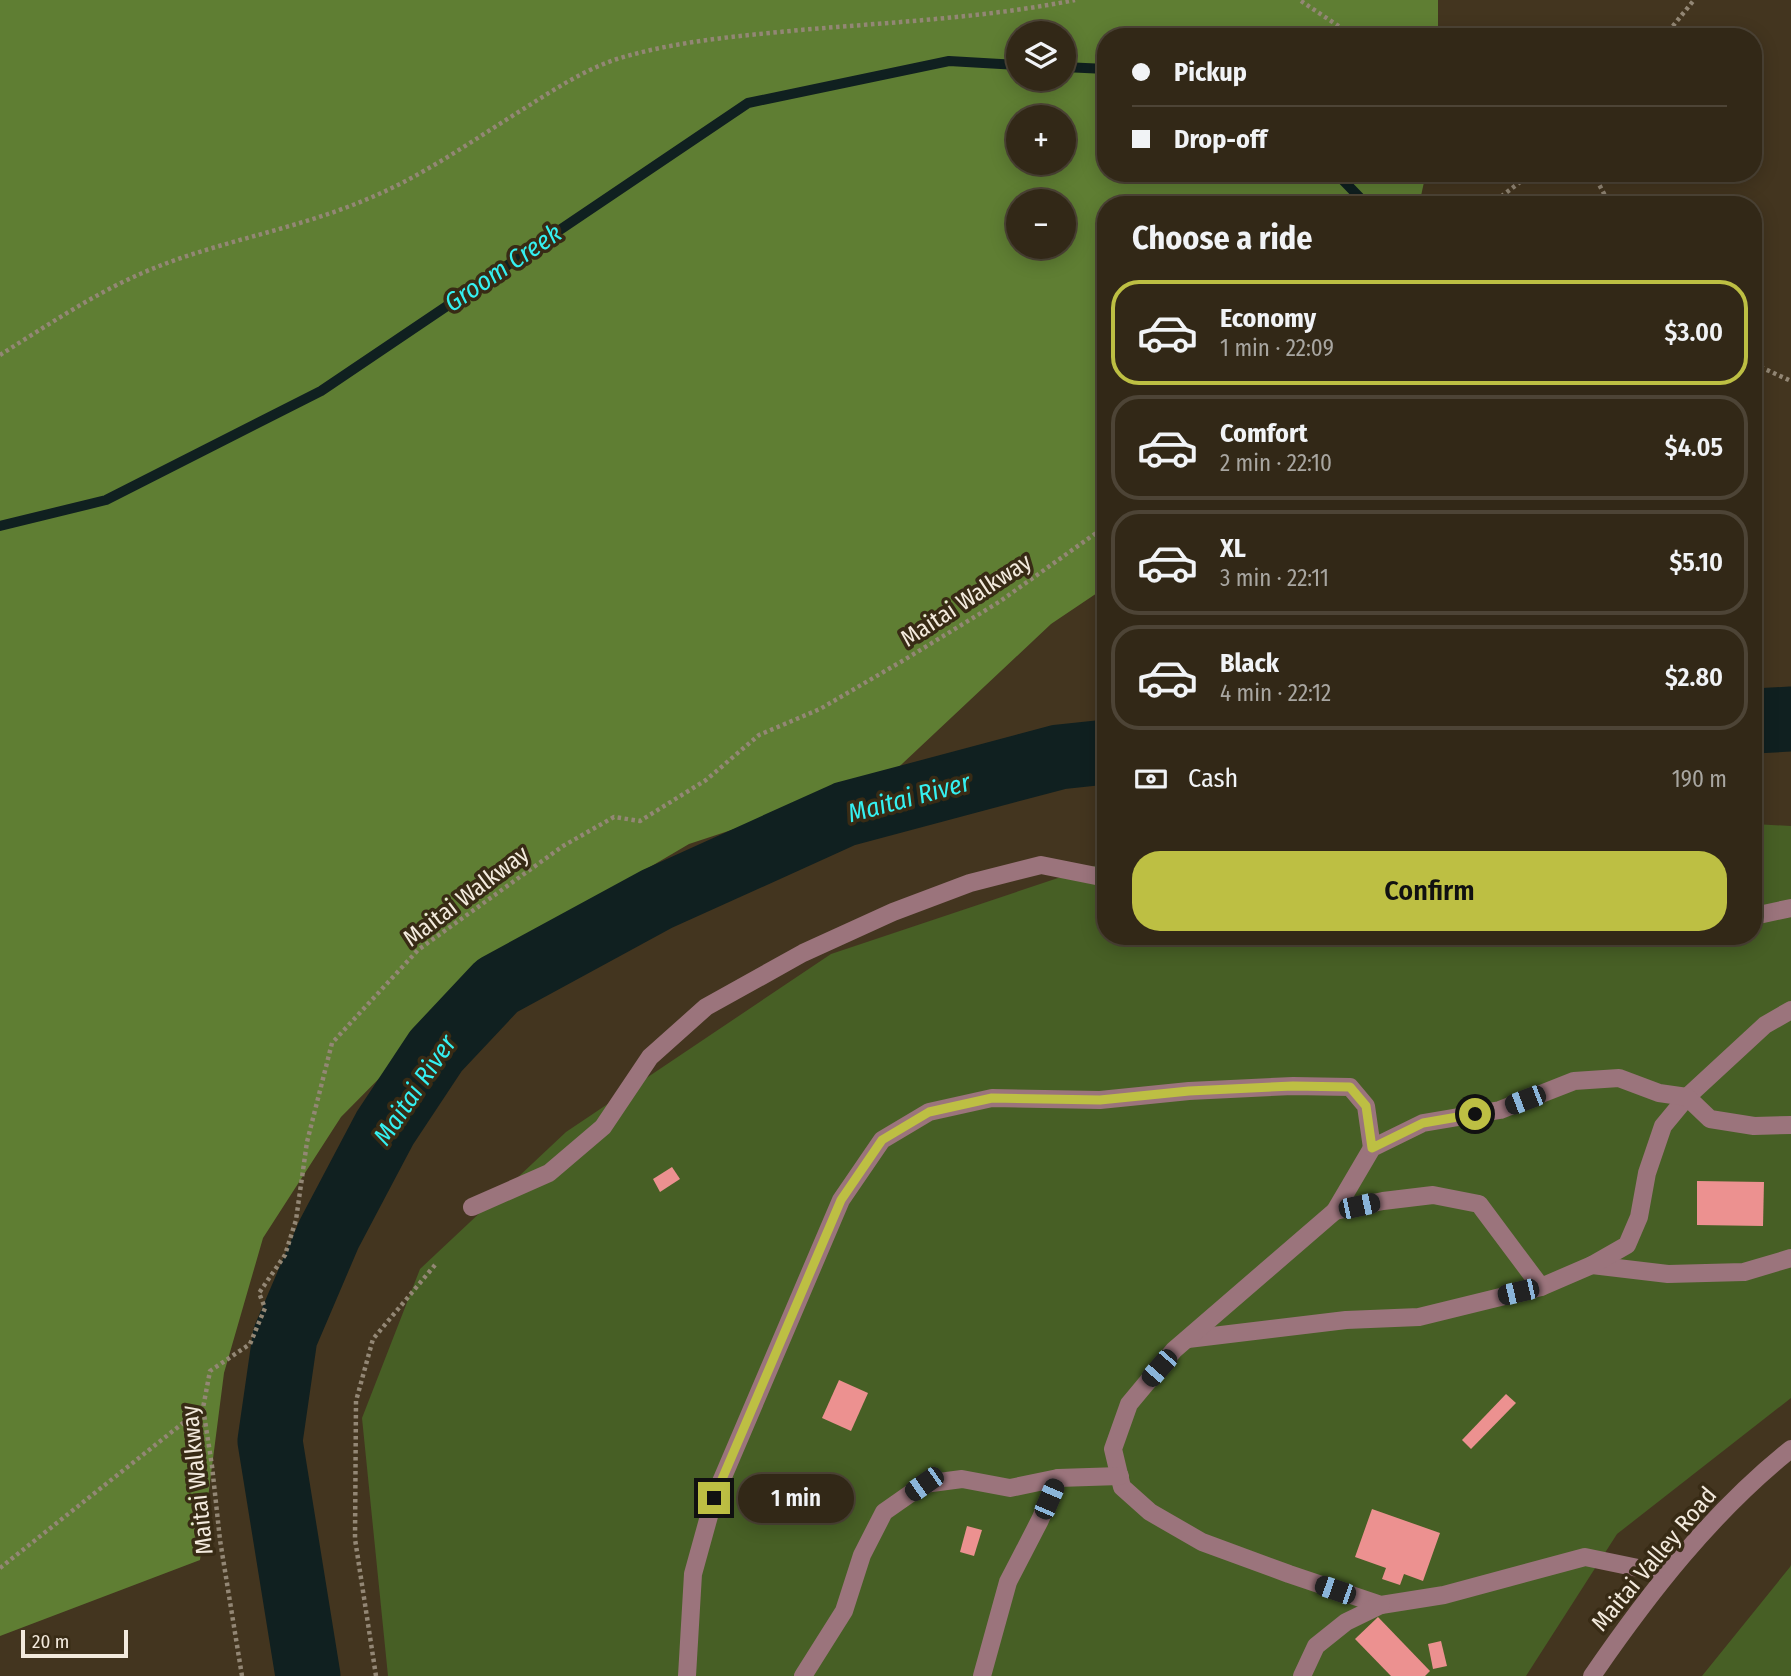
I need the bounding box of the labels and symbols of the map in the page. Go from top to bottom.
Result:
water label: Groom Creek [439,217,568,318]
street label: Maitai Walkway [896,547,1037,653]
water label: Maitai River [844,766,975,829]
street label: Maitai Walkway [398,840,534,952]
water label: Maitai River [367,1028,464,1151]
car [1502,1083,1549,1117]
route start [1459,1098,1491,1130]
car [1337,1191,1382,1221]
car [1496,1277,1541,1307]
car [1138,1345,1181,1391]
street label: Maitai Walkway [175,1404,219,1556]
car [901,1463,948,1505]
callout: 1 min [738,1474,854,1522]
car [1032,1476,1067,1522]
street label: Maitai Valley Road [1586,1481,1722,1637]
route end [698,1482,730,1514]
car [1312,1573,1359,1607]
scale bar [21,1627,128,1659]

